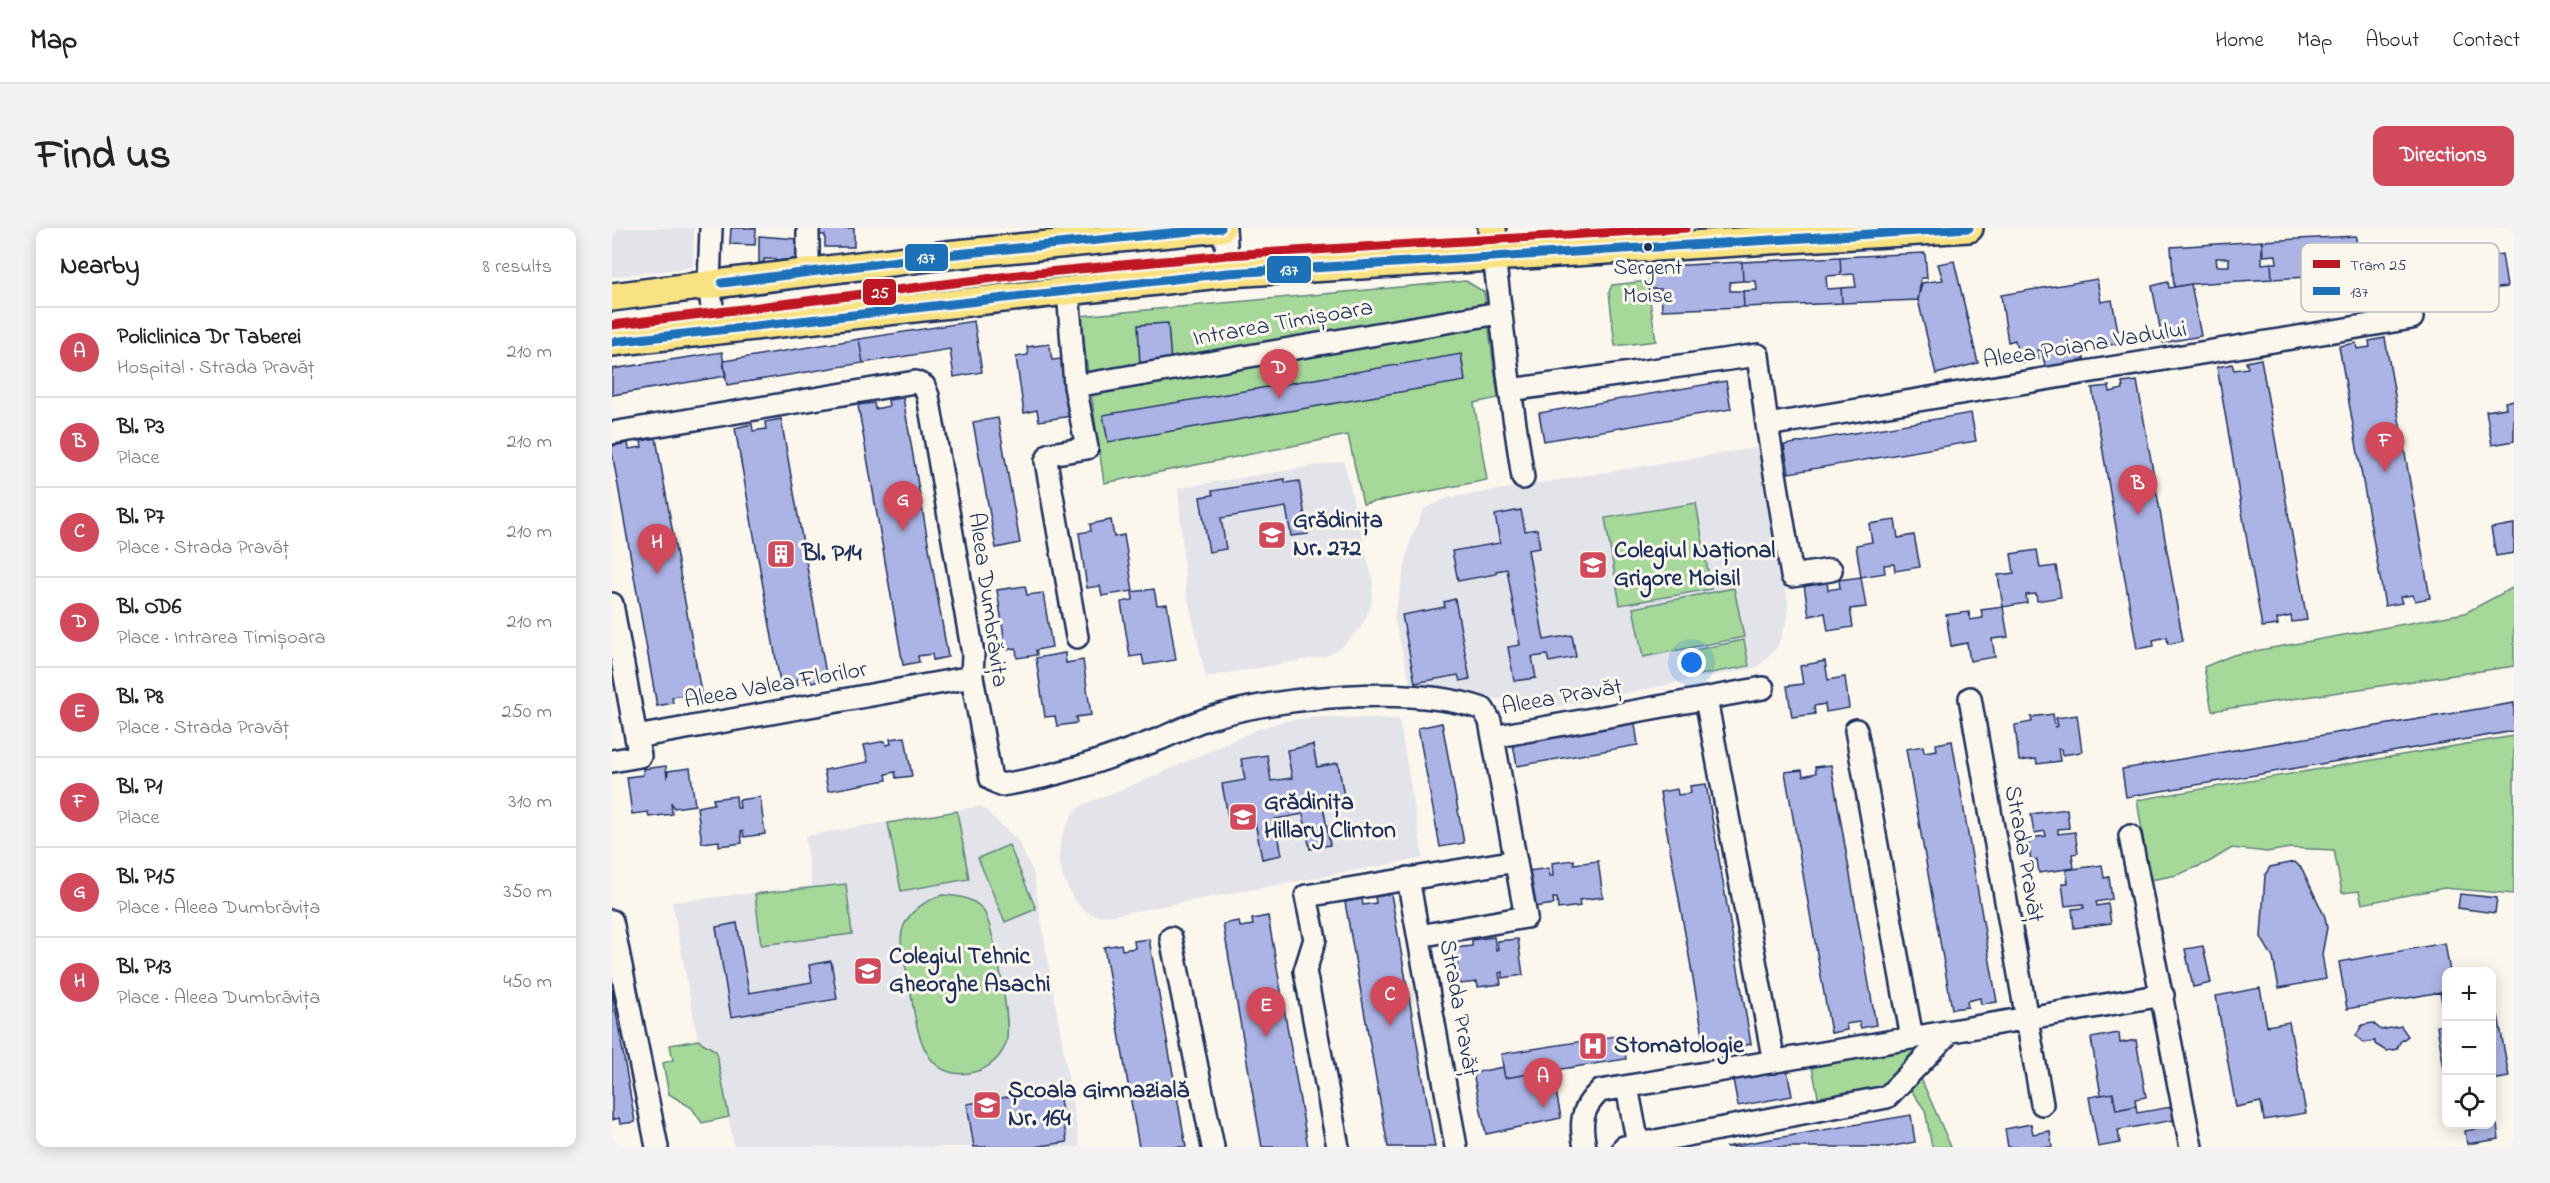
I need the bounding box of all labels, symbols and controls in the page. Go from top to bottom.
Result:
text: Map [30,21,77,62]
text: Home [2215,26,2264,56]
text: Map [2297,26,2332,56]
text: About [2365,26,2419,56]
text: Contact [2452,26,2520,56]
text: Find us [36,126,171,187]
button: Directions [2373,126,2514,186]
marker: Sergent Moise [1642,241,1654,253]
line badge: 137 [904,243,949,272]
legend [2301,243,2499,312]
text: 137 [917,247,936,271]
text: Nearby [60,248,139,286]
text: 8 results [483,253,552,282]
place label: Sergent Moise [1614,253,1683,313]
text: Tram 25 [2350,254,2406,278]
line badge: 137 [1266,255,1312,284]
text: 137 [1280,259,1299,283]
line badge: 25 [862,278,897,306]
text: 137 [2350,281,2369,305]
text: 25 [870,282,889,306]
street label: Intrarea Timișoara [1190,291,1376,357]
street label: Aleea Poiana Vadului [1981,313,2189,379]
text: Policlinica Dr Taberei [117,322,301,354]
text: A [73,338,86,367]
text: 210 m [507,338,552,367]
pin: D [1260,350,1298,399]
text: Hospital · Strada Pravăț [117,354,314,383]
text: Bl. P3 [117,412,165,444]
pin: F [2366,422,2404,472]
text: B [73,428,86,457]
text: 210 m [507,428,552,457]
text: Place [117,444,159,473]
pin: B [2118,466,2158,515]
pin: G [884,482,922,531]
text: Bl. P7 [117,502,165,534]
place label: Grădinița Nr. 272 [1293,504,1383,567]
street label: Aleea Dumbrăvița [957,510,1017,690]
text: C [74,518,85,547]
text: 210 m [507,518,552,547]
school or university icon: Grădinița Nr. 272 [1256,519,1288,551]
pin: H [638,524,676,574]
text: Place · Strada Pravăț [117,534,289,563]
place label: Colegiul Național Grigore Moisil [1614,534,1775,598]
place label: Bl. P14 [801,537,862,572]
building icon: Bl. P14 [765,538,797,570]
school or university icon: Colegiul Național Grigore Moisil [1577,549,1609,581]
text: Bl. OD6 [117,592,181,624]
text: D [72,608,87,637]
text: 210 m [507,608,552,637]
text: Place · Intrarea Timișoara [117,624,325,653]
your location [1677,648,1706,677]
street label: Aleea Valea Florilor [682,653,871,719]
street label: Aleea Pravăț [1499,670,1625,726]
text: Bl. P8 [117,682,164,714]
text: E [73,698,86,727]
text: 250 m [501,698,552,727]
text: Place · Strada Pravăț [117,714,289,743]
text: Bl. P1 [117,772,163,804]
street label: Strada Pravăț [1994,783,2052,925]
place label: Grădinița Hillary Clinton [1264,786,1396,850]
text: F [73,788,86,817]
text: 310 m [508,788,552,817]
school or university icon: Grădinița Hillary Clinton [1227,801,1259,833]
text: Place [117,804,159,833]
text: Bl. P15 [117,862,175,894]
text: G [73,878,86,907]
text: 350 m [503,878,552,907]
text: Place · Aleea Dumbrăvița [117,894,320,923]
street label: Strada Pravăț [1429,937,1487,1079]
place label: Colegiul Tehnic Gheorghe Asachi [889,940,1050,1004]
text: Bl. P13 [117,952,172,984]
school or university icon: Colegiul Tehnic Gheorghe Asachi [852,955,884,987]
map controls [2442,967,2496,1129]
button: + [2442,967,2496,1021]
text: H [74,968,85,997]
text: 450 m [503,968,552,997]
pin: C [1370,976,1410,1026]
text: Place · Aleea Dumbrăvița [117,984,320,1013]
pin: E [1246,988,1286,1037]
button: − [2442,1021,2496,1075]
place label: Stomatologie [1614,1029,1745,1065]
hospital icon: Stomatologie [1577,1030,1609,1062]
pin: A [1524,1058,1562,1108]
place label: Școala Gimnazială Nr. 164 [1008,1074,1190,1137]
button: locate [2442,1075,2496,1129]
school or university icon: Școala Gimnazială Nr. 164 [971,1089,1003,1121]

